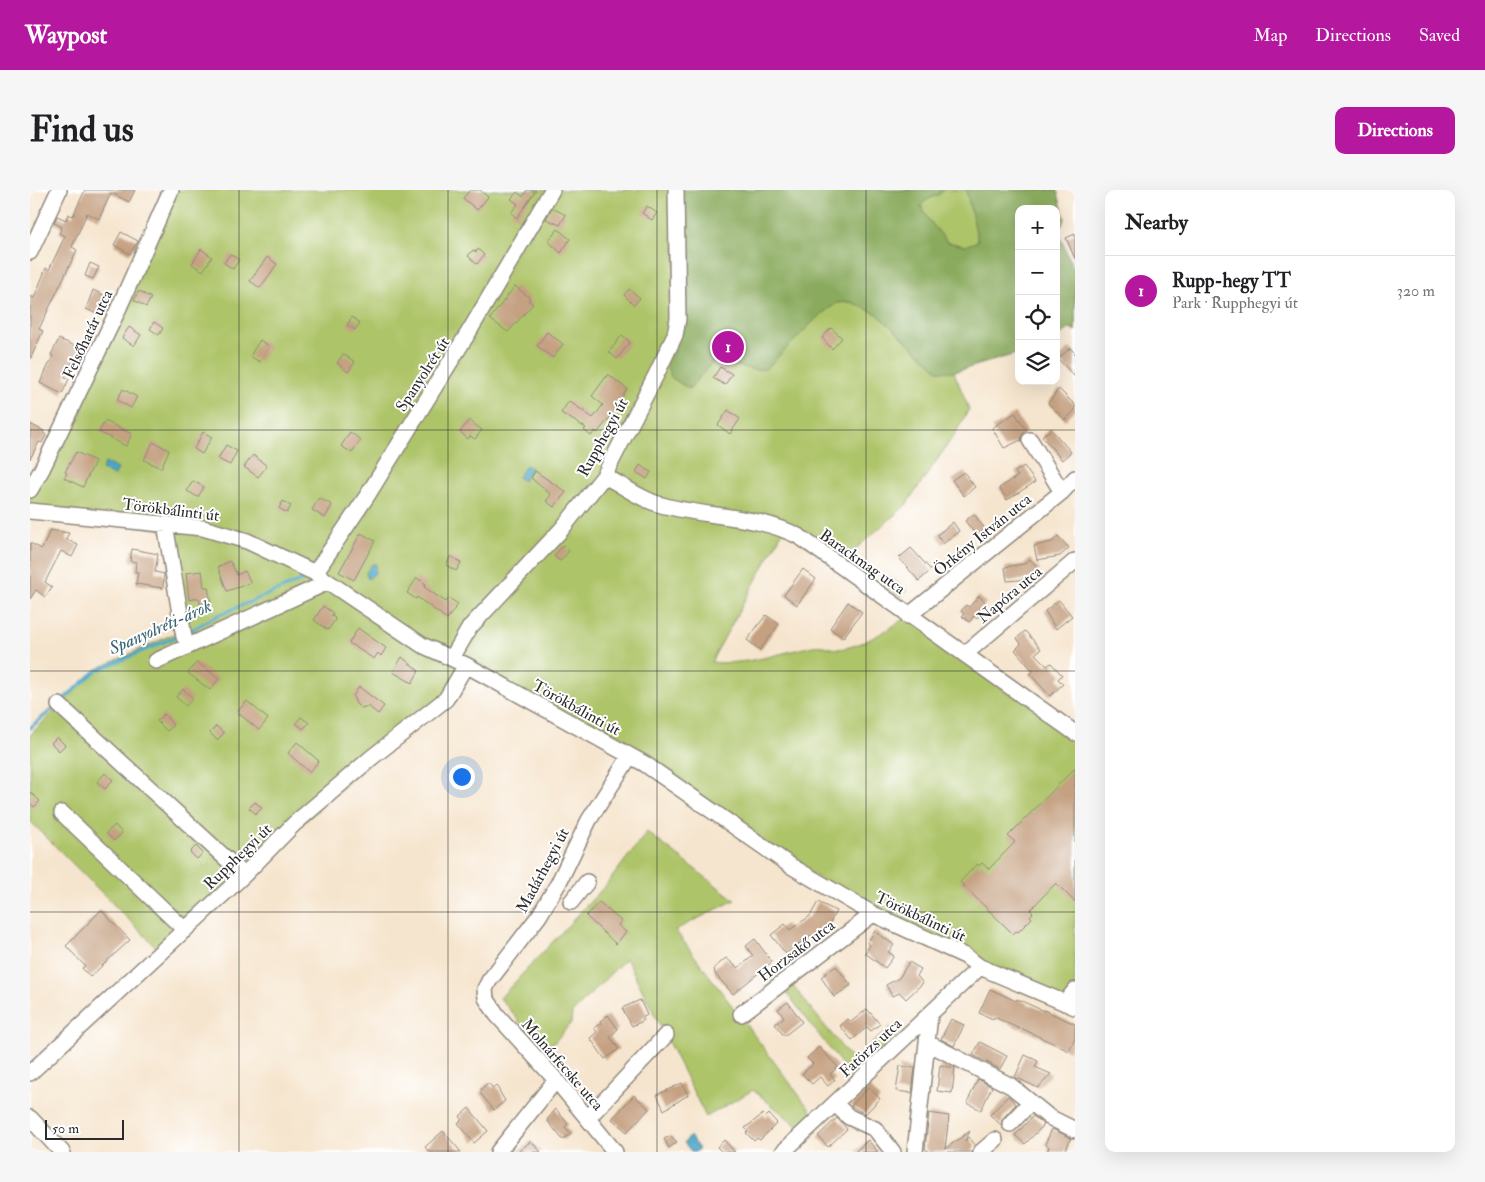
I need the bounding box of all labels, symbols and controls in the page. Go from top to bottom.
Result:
text: Waypost [25,20,107,51]
text: Map [1254,24,1287,47]
text: Directions [1315,24,1391,47]
text: Saved [1419,24,1460,47]
button: Directions [1335,107,1455,154]
text: Find us [30,108,134,152]
map controls [1015,205,1060,385]
button: + [1015,205,1060,250]
text: Nearby [1125,209,1188,236]
button: − [1015,250,1060,295]
text: Rupp-hegy TT [1172,269,1291,293]
text: 1 [1138,281,1144,301]
text: 320 m [1397,281,1435,301]
street label: Felsőhatár utca [59,286,117,382]
text: Park · Rupphegyi út [1172,293,1298,313]
button: locate [1015,295,1060,340]
pin: 1 [712,328,744,366]
street label: Spanyolrét út [391,334,455,416]
button: layers [1015,340,1060,385]
street label: Rupphegyi út [573,395,634,481]
street label: Örkény István utca [930,489,1036,580]
street label: Törökbálinti út [121,494,220,526]
street label: Barackmag utca [816,525,910,599]
street label: Napóra utca [973,562,1047,628]
water label: Spanyolréti-árok [104,595,215,661]
street label: Törökbálinti út [529,676,624,740]
your location [449,764,475,790]
street label: Rupphegyi út [200,819,277,895]
street label: Madárhegyi út [512,824,574,916]
street label: Törökbálinti út [872,887,969,947]
street label: Horzsakő utca [754,915,839,986]
street label: Fatörzs utca [835,1014,906,1082]
street label: Molnárfecske utca [517,1015,608,1115]
scale bar [45,1117,124,1140]
text: 50 m [52,1120,79,1137]

